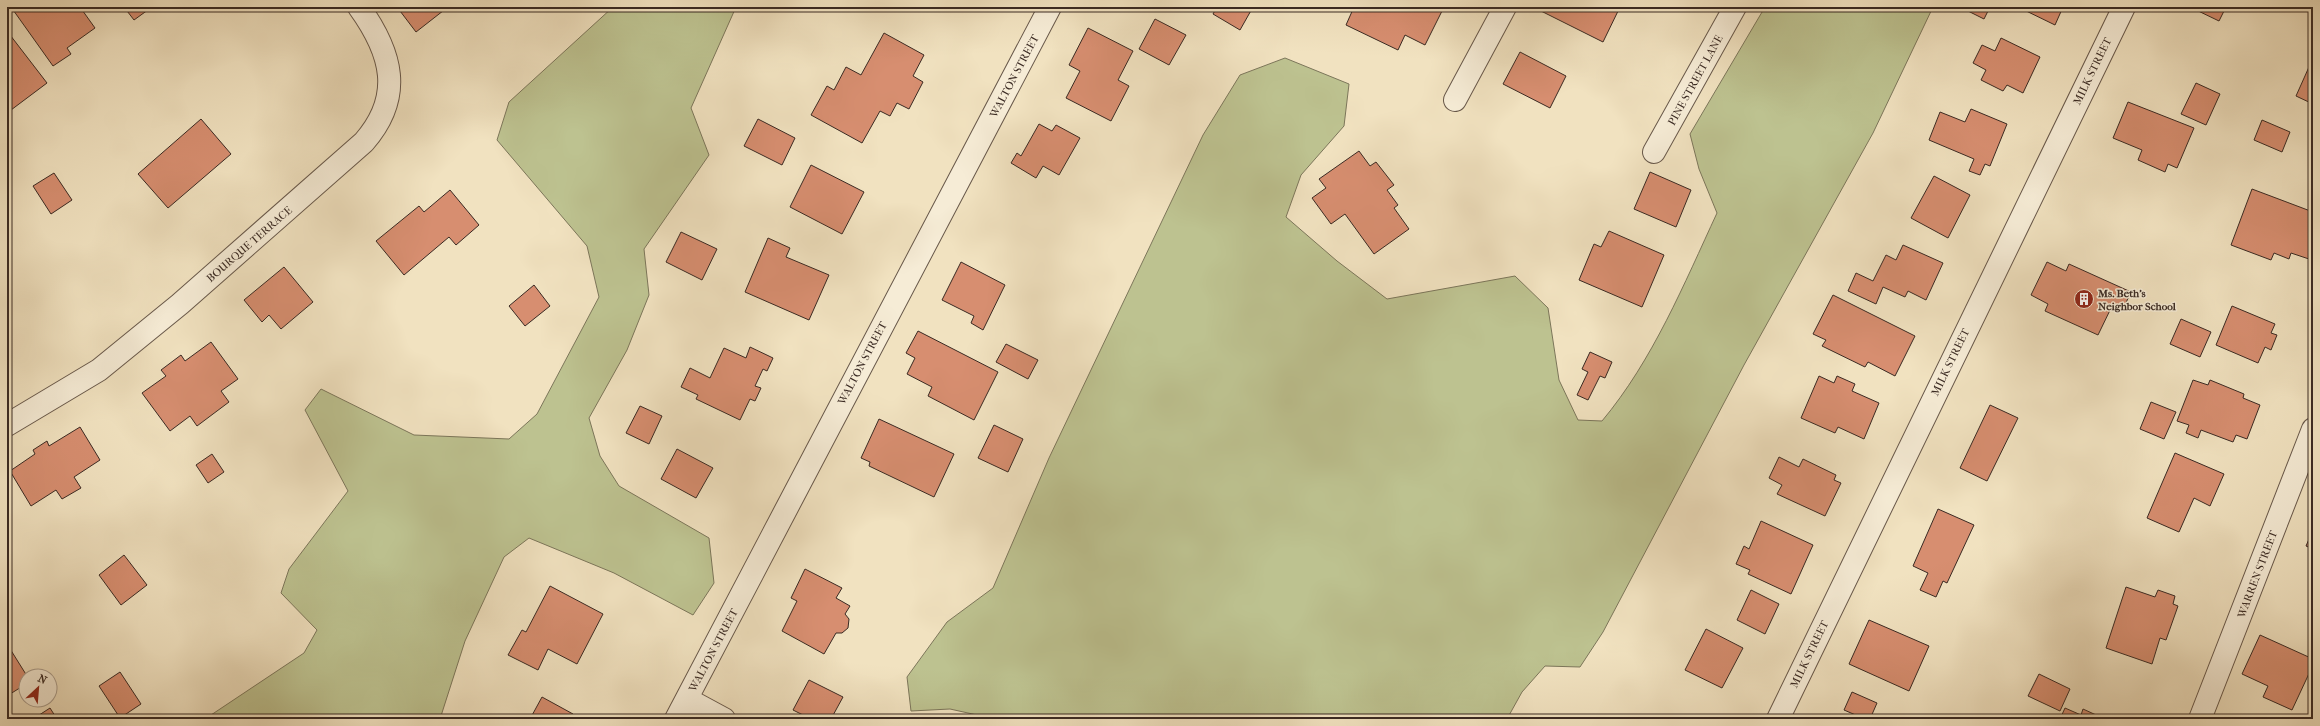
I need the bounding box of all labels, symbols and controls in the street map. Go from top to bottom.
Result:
street label: WALTON STREET [987,32,1042,121]
street label: PINE STREET LANE [1665,32,1726,128]
street label: MILK STREET [2071,35,2115,107]
street label: BOURQUE TERRACE [204,204,295,285]
place label: Ms. Beth's Neighbor School [2097,287,2177,313]
building icon: Ms. Beth's Neighbor School [2073,288,2095,310]
street label: WALTON STREET [835,319,890,408]
street label: MILK STREET [1929,326,1973,398]
street label: WARREN STREET [2234,528,2280,621]
street label: WALTON STREET [686,606,741,695]
street label: MILK STREET [1788,618,1832,690]
north arrow [18,668,58,708]
text: N [36,672,49,687]

